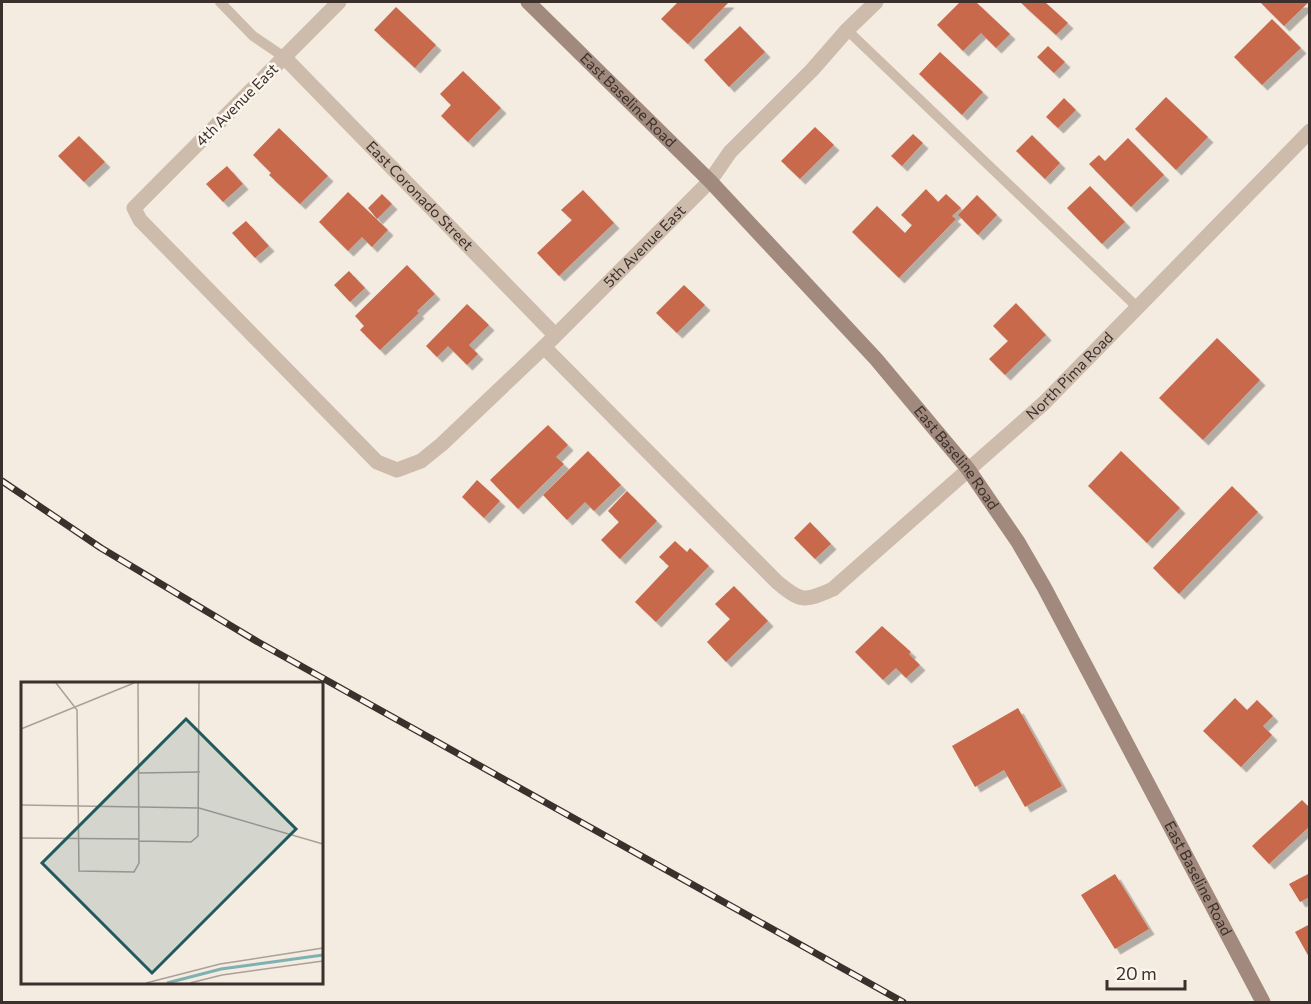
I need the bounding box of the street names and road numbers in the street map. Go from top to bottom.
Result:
street label: East Baseline Road [577,49,680,150]
street label: 4th Avenue East [191,59,281,149]
street label: East Coronado Street [363,137,478,254]
street label: 5th Avenue East [599,201,689,291]
street label: North Pima Road [1022,328,1116,423]
street label: East Baseline Road [911,402,1003,513]
street label: East Baseline Road [1161,818,1236,938]

